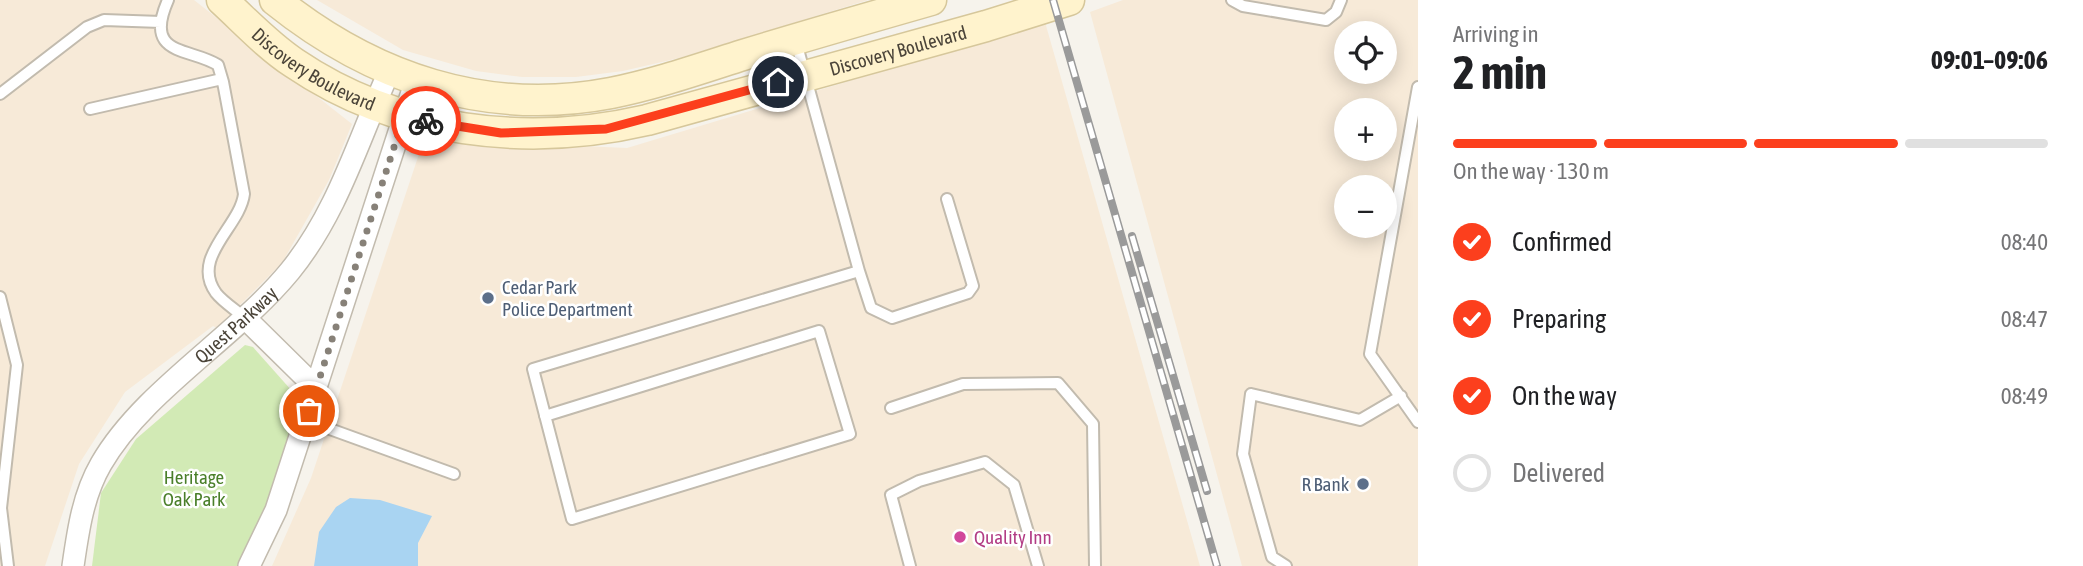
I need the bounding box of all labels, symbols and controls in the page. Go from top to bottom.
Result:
street label: Discovery Boulevard [827,21,969,80]
map controls [1334,21,1397,238]
button: locate [1334,21,1397,84]
text: Arriving in [1453,21,1539,47]
street label: Discovery Boulevard [247,23,379,115]
text: 09:01–09:06 [1931,45,2048,75]
text: 2 min [1453,46,1547,99]
pin [748,52,808,112]
icon: home [759,63,797,101]
courier [391,86,461,156]
button: + [1334,98,1397,161]
icon: bike [407,102,445,140]
text: On the way · 130 m [1453,158,1609,184]
button: − [1334,175,1397,238]
icon: check [1453,223,1491,261]
text: Confirmed [1512,227,1612,257]
text: 08:40 [2001,229,2048,255]
place label: Cedar Park Police Department [502,276,633,320]
street label: Quest Parkway [190,282,282,368]
marker: Cedar Park Police Department [480,290,496,306]
icon: check [1453,300,1491,338]
text: Preparing [1512,304,1606,334]
text: 08:47 [2001,306,2048,332]
icon: check [1453,377,1491,415]
pin [279,381,339,441]
text: On the way [1512,381,1617,411]
text: 08:49 [2001,383,2048,409]
icon: bag [290,392,328,430]
text: Delivered [1512,458,1605,488]
park label: Heritage Oak Park [163,466,226,510]
place label: R Bank [1301,473,1350,495]
marker: R Bank [1355,476,1371,492]
place label: Quality Inn [974,526,1052,548]
marker: Quality Inn [952,529,968,545]

